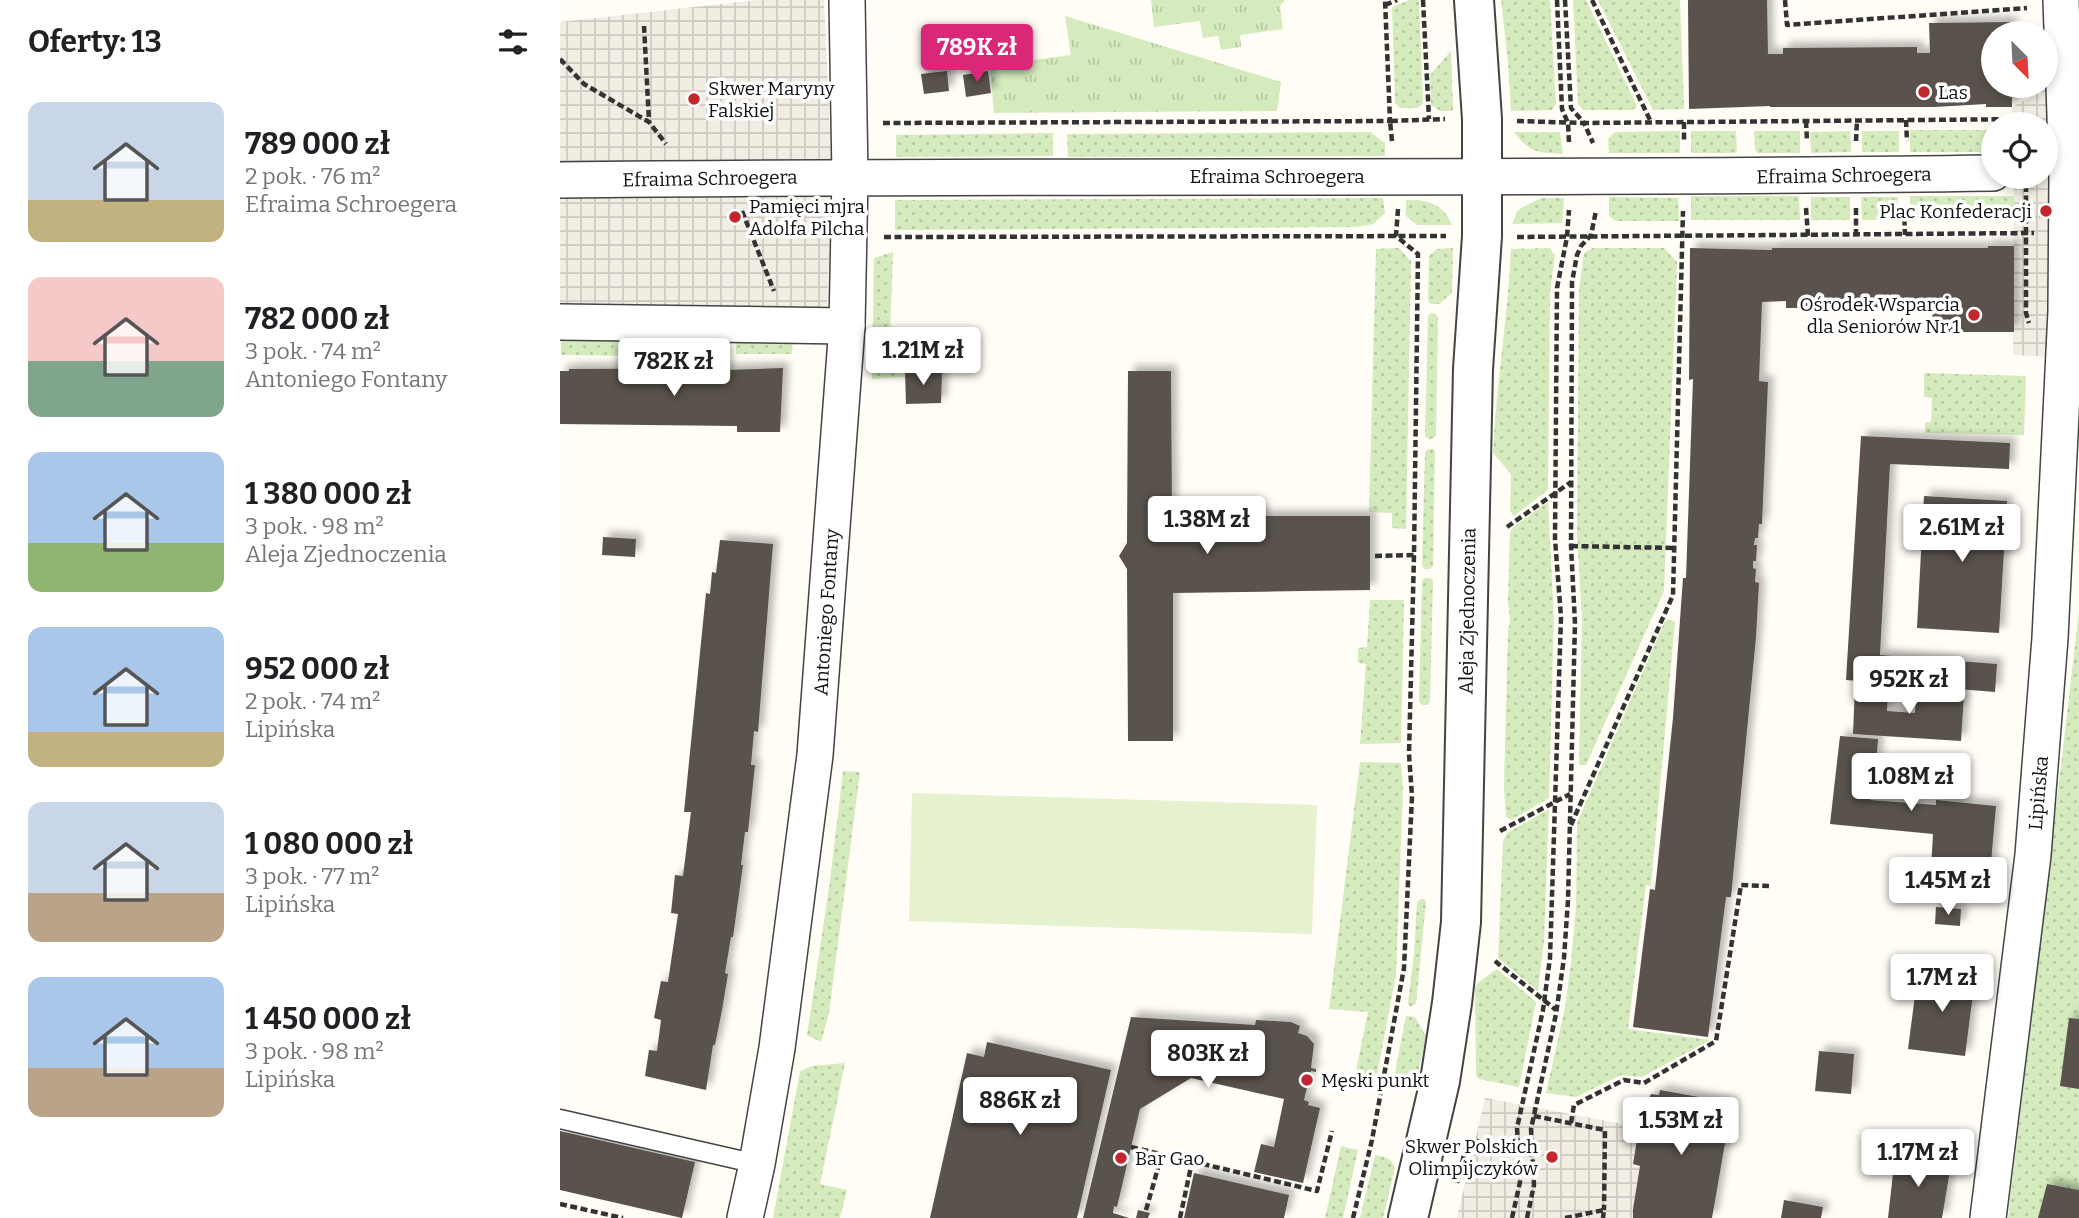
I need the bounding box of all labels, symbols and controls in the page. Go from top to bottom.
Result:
north arrow [1981,21,2058,98]
map controls [1981,21,2058,189]
icon: filters [494,23,532,61]
text: Oferty: 13 [28,24,162,60]
pin: 789K zł [912,24,1042,84]
text: 789K zł [937,33,1017,61]
place label: Skwer Maryny Falskiej [708,77,835,122]
place label: Las [1938,81,1968,104]
marker: Las [1916,84,1932,100]
marker: Skwer Maryny Falskiej [686,91,702,107]
button: locate [1981,112,2058,189]
text: 789 000 zł [245,126,391,162]
icon: home [84,130,168,214]
text: 2 pok. · 76 m² [245,162,380,190]
street label: Efraima Schroegera [1756,162,1932,189]
street label: Efraima Schroegera [622,165,798,192]
street label: Efraima Schroegera [1189,165,1365,188]
text: Efraima Schroegera [245,190,457,218]
place label: Pamięci mjra Adolfa Pilcha [749,195,865,240]
place label: Plac Konfederacji [1879,200,2032,223]
marker: Plac Konfederacji [2038,203,2054,219]
marker: Pamięci mjra Adolfa Pilcha [727,209,743,225]
place label: Ośrodek Wsparcia dla Seniorów Nr 1 [1799,293,1961,338]
text: 782 000 zł [245,301,390,337]
icon: home [84,305,168,389]
marker: Ośrodek Wsparcia dla Seniorów Nr 1 [1966,307,1982,323]
pin: 1.21M zł [851,328,995,387]
text: 1.21M zł [882,336,964,364]
text: 3 pok. · 74 m² [245,337,381,365]
pin: 782K zł [609,338,739,398]
text: 782K zł [634,347,714,375]
text: Antoniego Fontany [245,365,447,393]
text: 1 380 000 zł [245,476,412,512]
icon: home [84,480,168,564]
pin: 1.38M zł [1135,496,1279,556]
pin: 2.61M zł [1890,504,2034,564]
text: 1.38M zł [1164,505,1250,533]
text: 3 pok. · 98 m² [245,512,384,540]
text: 2.61M zł [1919,513,2005,541]
street label: Antoniego Fontany [809,527,844,696]
street label: Aleja Zjednoczenia [1455,527,1480,695]
text: Aleja Zjednoczenia [245,540,447,568]
text: 952 000 zł [245,651,390,687]
icon: home [84,655,168,739]
pin: 952K zł [1844,656,1974,716]
text: 952K zł [1869,665,1949,693]
text: 2 pok. · 74 m² [245,687,380,715]
text: Lipińska [245,715,335,743]
pin: 1.08M zł [1839,754,1983,813]
street label: Lipińska [2024,754,2053,831]
text: 1.08M zł [1868,762,1954,790]
text: 1 080 000 zł [245,826,414,862]
icon: home [84,830,168,914]
pin: 1.45M zł [1876,858,2020,917]
text: 3 pok. · 77 m² [245,862,379,890]
text: 1.45M zł [1905,866,1991,894]
text: Lipińska [245,890,335,918]
pin: 1.7M zł [1877,954,2007,1014]
text: 1.7M zł [1907,963,1977,991]
text: 1 450 000 zł [245,1001,411,1037]
icon: home [84,1005,168,1089]
pin: 803K zł [1143,1030,1273,1090]
text: 3 pok. · 98 m² [245,1037,384,1065]
text: 803K zł [1167,1039,1249,1067]
text: Lipińska [245,1065,335,1093]
place label: Męski punkt [1321,1069,1430,1092]
marker: Męski punkt [1299,1072,1315,1088]
pin: 886K zł [955,1078,1085,1137]
text: 886K zł [979,1086,1061,1114]
pin: 1.53M zł [1609,1098,1753,1157]
text: 1.53M zł [1639,1106,1723,1134]
pin: 1.17M zł [1846,1130,1990,1189]
place label: Skwer Polskich Olimpijczyków [1405,1135,1539,1180]
text: 1.17M zł [1877,1138,1959,1166]
place label: Bar Gao [1135,1147,1205,1170]
marker: Skwer Polskich Olimpijczyków [1544,1149,1560,1165]
marker: Bar Gao [1113,1150,1129,1166]

